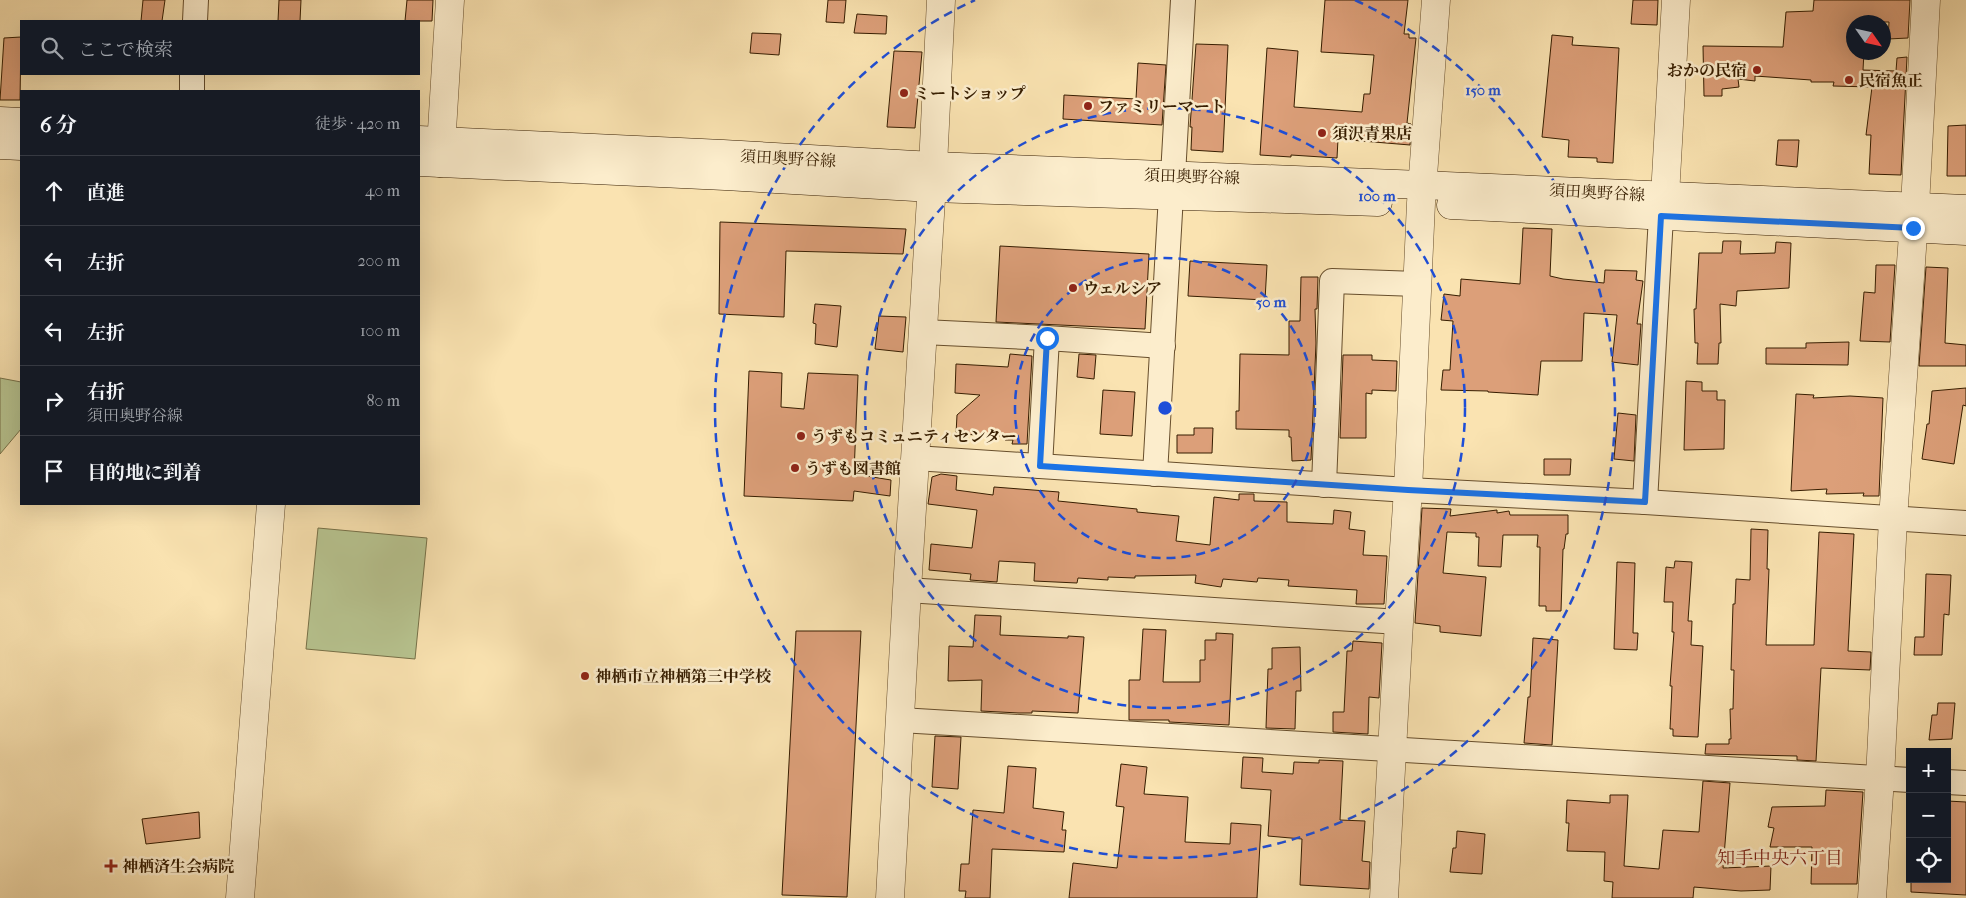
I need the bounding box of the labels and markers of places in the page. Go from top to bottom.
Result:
place label: おかの民宿 [1667,61,1747,80]
marker: おかの民宿 [1751,64,1763,76]
place label: 民宿魚正 [1859,71,1923,90]
marker: 民宿魚正 [1843,74,1855,86]
place label: ミートショップ [914,84,1026,103]
marker: ミートショップ [898,87,910,99]
place label: ファミリーマート [1098,97,1226,116]
marker: ファミリーマート [1082,100,1094,112]
place label: 須沢青果店 [1332,124,1412,143]
marker: 須沢青果店 [1316,127,1328,139]
place label: ウェルシア [1083,279,1162,298]
marker: ウェルシア [1067,282,1079,294]
centre of rings [1156,399,1174,417]
place label: うずもコミュニティセンター [811,427,1017,446]
marker: うずもコミュニティセンター [795,430,807,442]
place label: うずも図書館 [805,459,901,478]
marker: うずも図書館 [789,462,801,474]
place label: 神栖市立神栖第三中学校 [595,667,772,686]
marker: 神栖市立神栖第三中学校 [579,670,591,682]
place label: 神栖済生会病院 [122,857,234,876]
marker: 神栖済生会病院 [104,859,118,873]

